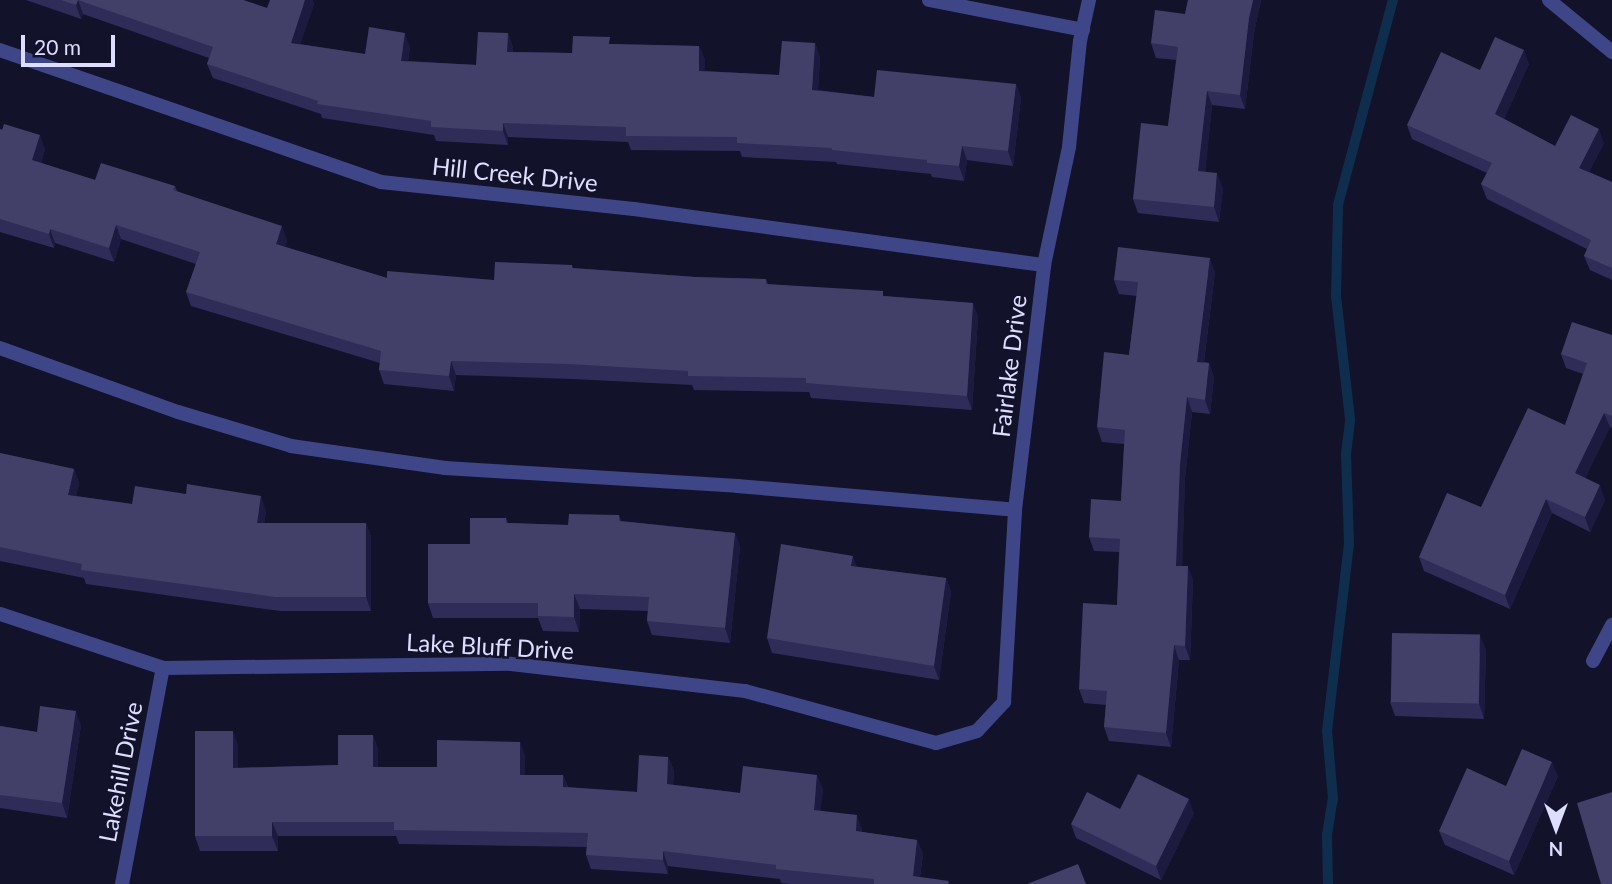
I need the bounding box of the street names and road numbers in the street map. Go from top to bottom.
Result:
street label: Hill Creek Drive [431,151,599,197]
street label: Fairlake Drive [986,293,1032,439]
street label: Lake Bluff Drive [405,627,575,665]
street label: Lakehill Drive [92,699,148,845]

